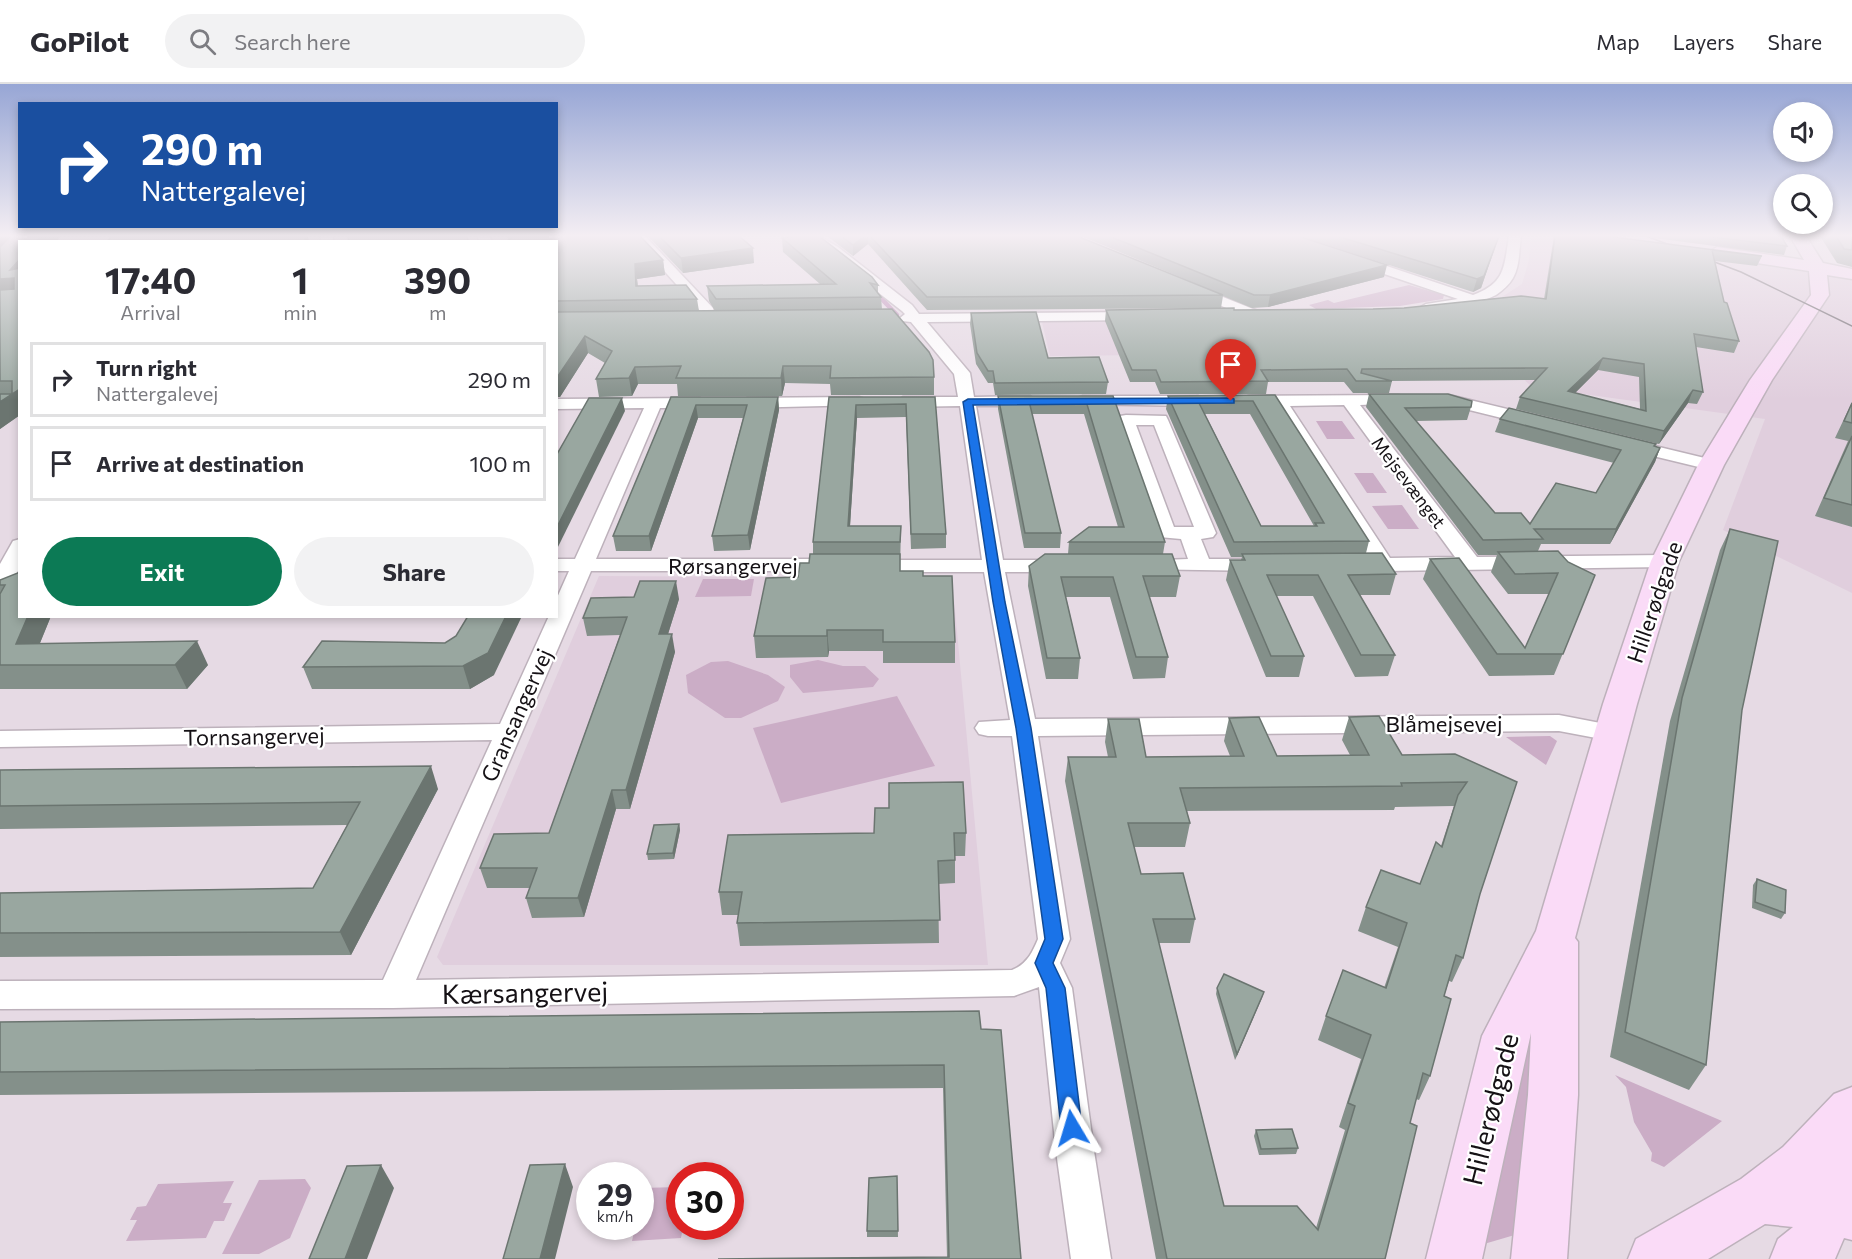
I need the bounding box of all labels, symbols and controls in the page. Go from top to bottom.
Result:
search box [165,14,585,68]
text: GoPilot [30,24,129,58]
icon: search [186,25,219,58]
text: Search here [234,28,351,55]
text: Map [1596,29,1640,54]
text: Layers [1673,29,1735,54]
text: Share [1768,29,1822,54]
map controls [1773,102,1833,234]
button: sound [1773,102,1833,162]
text: 290 m [141,122,263,174]
icon: right [42,126,120,204]
text: Nattergalevej [141,174,306,207]
button: search [1773,174,1833,234]
text: 17:40 [105,257,196,301]
text: 1 [292,257,308,301]
text: 390 [404,257,471,301]
text: Arrival [120,300,181,324]
text: min [283,300,317,324]
text: m [429,300,446,324]
pin [1205,339,1256,401]
icon: arrive [1214,348,1247,381]
text: Turn right [96,354,197,381]
icon: right [45,363,78,396]
text: 290 m [468,366,531,393]
text: Nattergalevej [96,381,218,405]
street label: Mejsevænget [1367,432,1451,532]
icon: arrive [45,447,78,480]
text: Arrive at destination [96,450,304,477]
text: 100 m [469,450,531,477]
button: Exit [42,537,282,606]
button: Share [294,537,534,606]
street label: Hillerødgade [1621,538,1687,666]
street label: Rørsangervej [668,552,798,579]
street label: Gransangervej [475,644,557,786]
street label: Blåmejsevej [1385,710,1503,737]
street label: Tornsangervej [183,721,325,751]
street label: Kærsangervej [442,974,608,1010]
street label: Hillerødgade [1455,1030,1525,1188]
position arrow [1040,1096,1104,1160]
speed limit sign: 30 [666,1162,744,1240]
text: 29 [597,1175,633,1212]
text: km/h [597,1207,633,1225]

